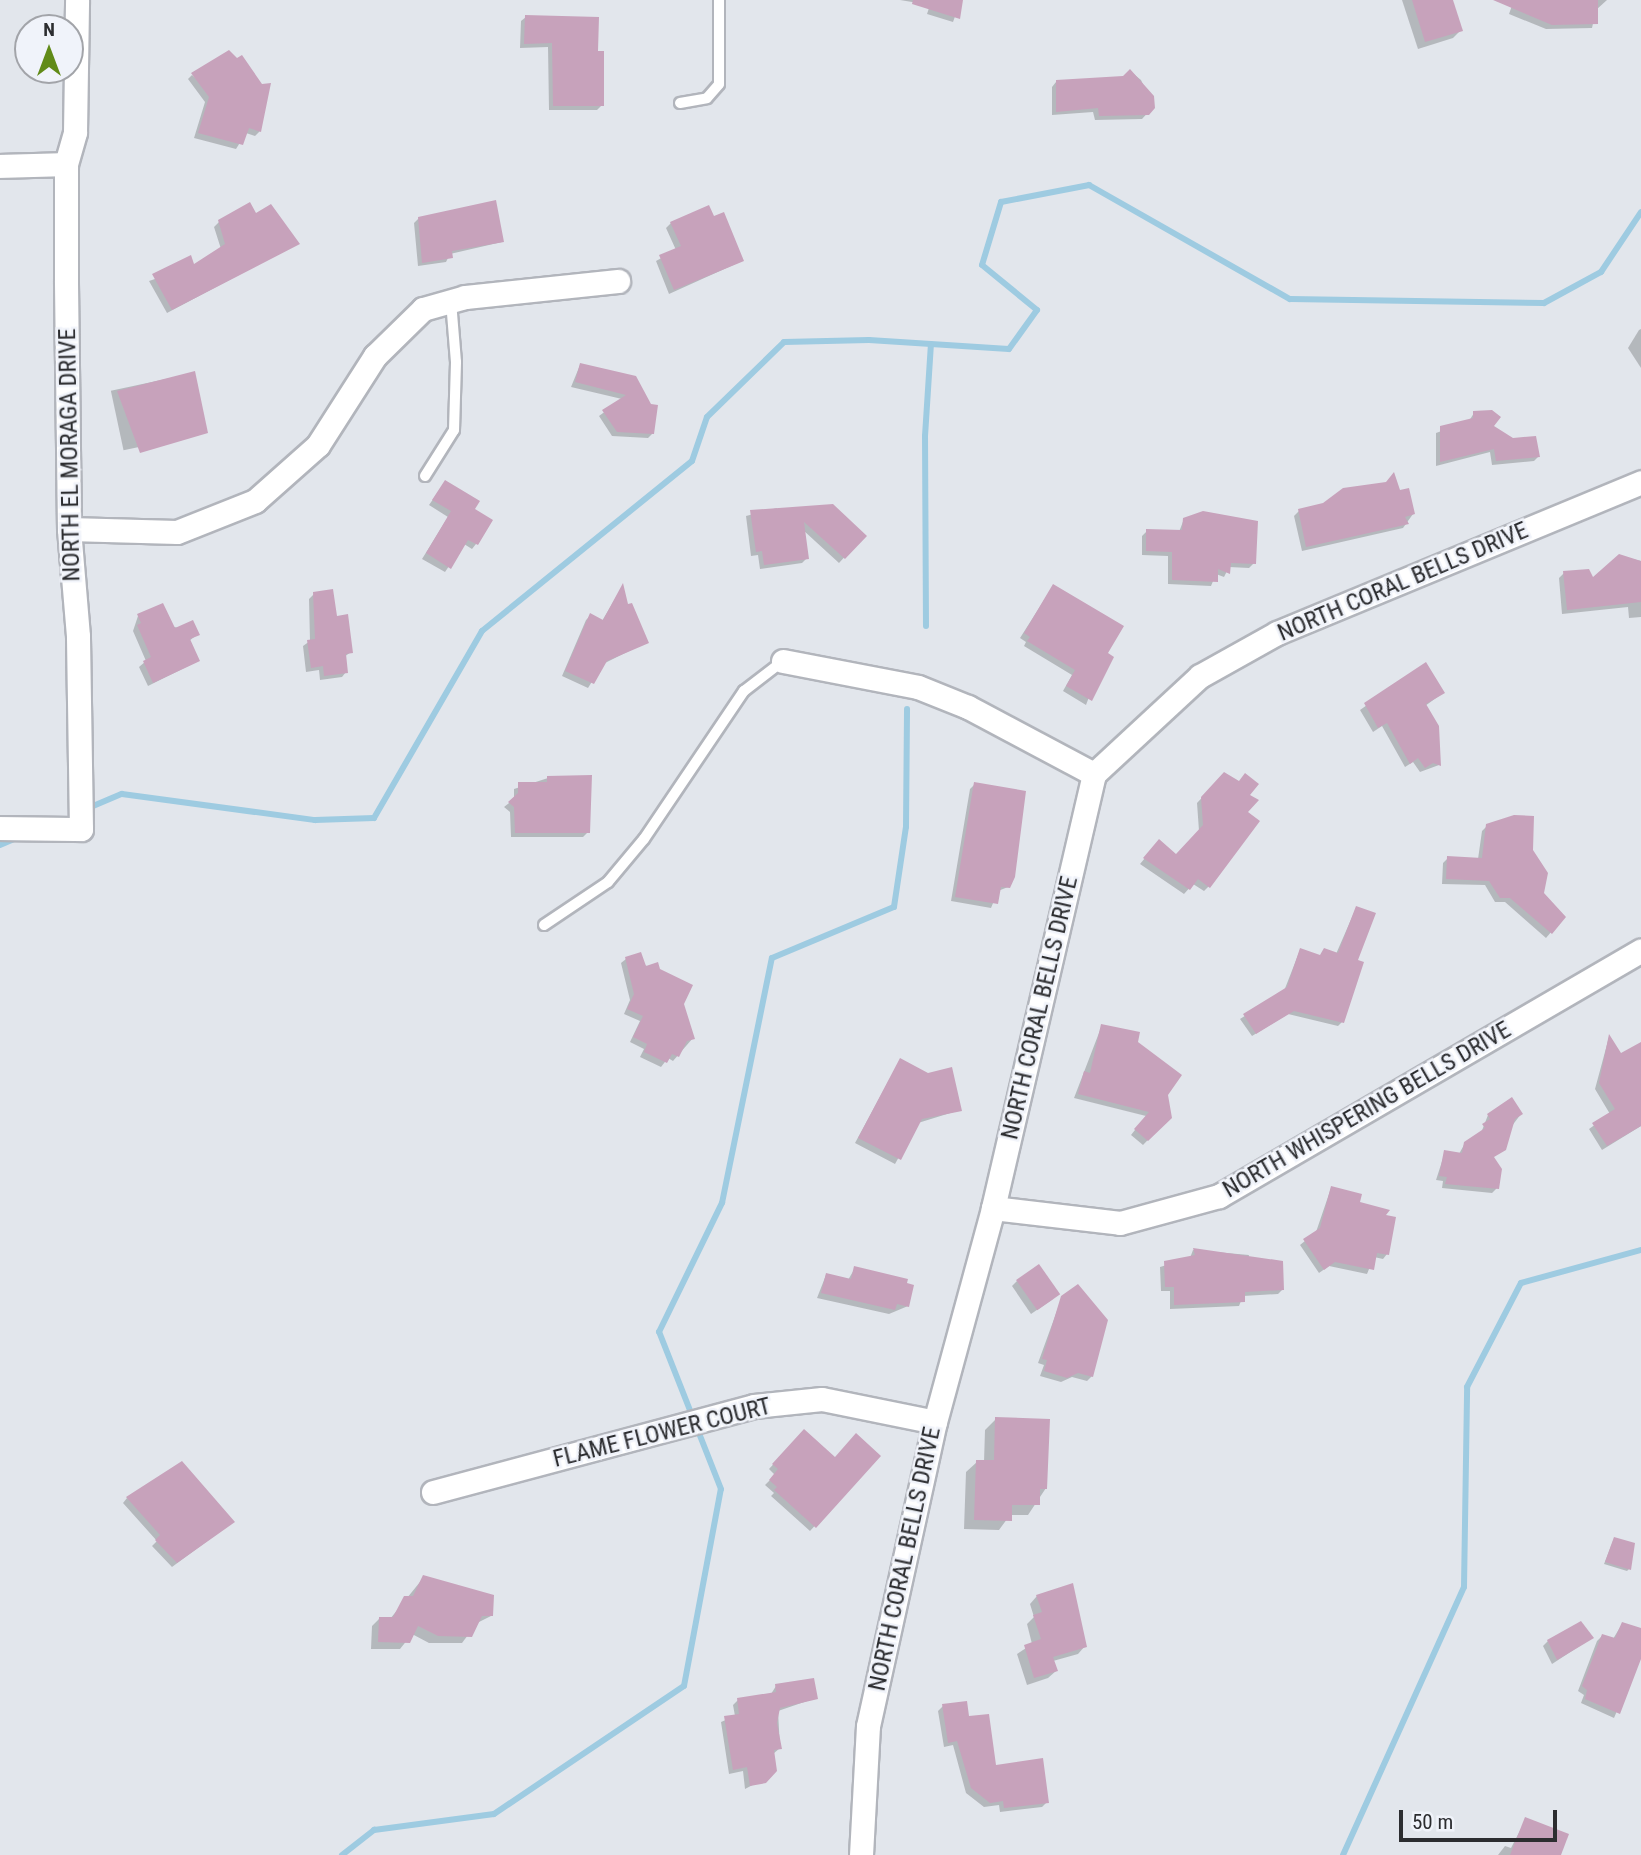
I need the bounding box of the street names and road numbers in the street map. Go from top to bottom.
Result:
street label: NORTH EL MORAGA DRIVE [53,328,87,582]
street label: NORTH CORAL BELLS DRIVE [1273,516,1533,648]
street label: NORTH CORAL BELLS DRIVE [996,874,1084,1142]
street label: NORTH WHISPERING BELLS DRIVE [1218,1016,1516,1204]
street label: FLAME FLOWER COURT [550,1392,774,1474]
street label: NORTH CORAL BELLS DRIVE [863,1424,947,1694]

